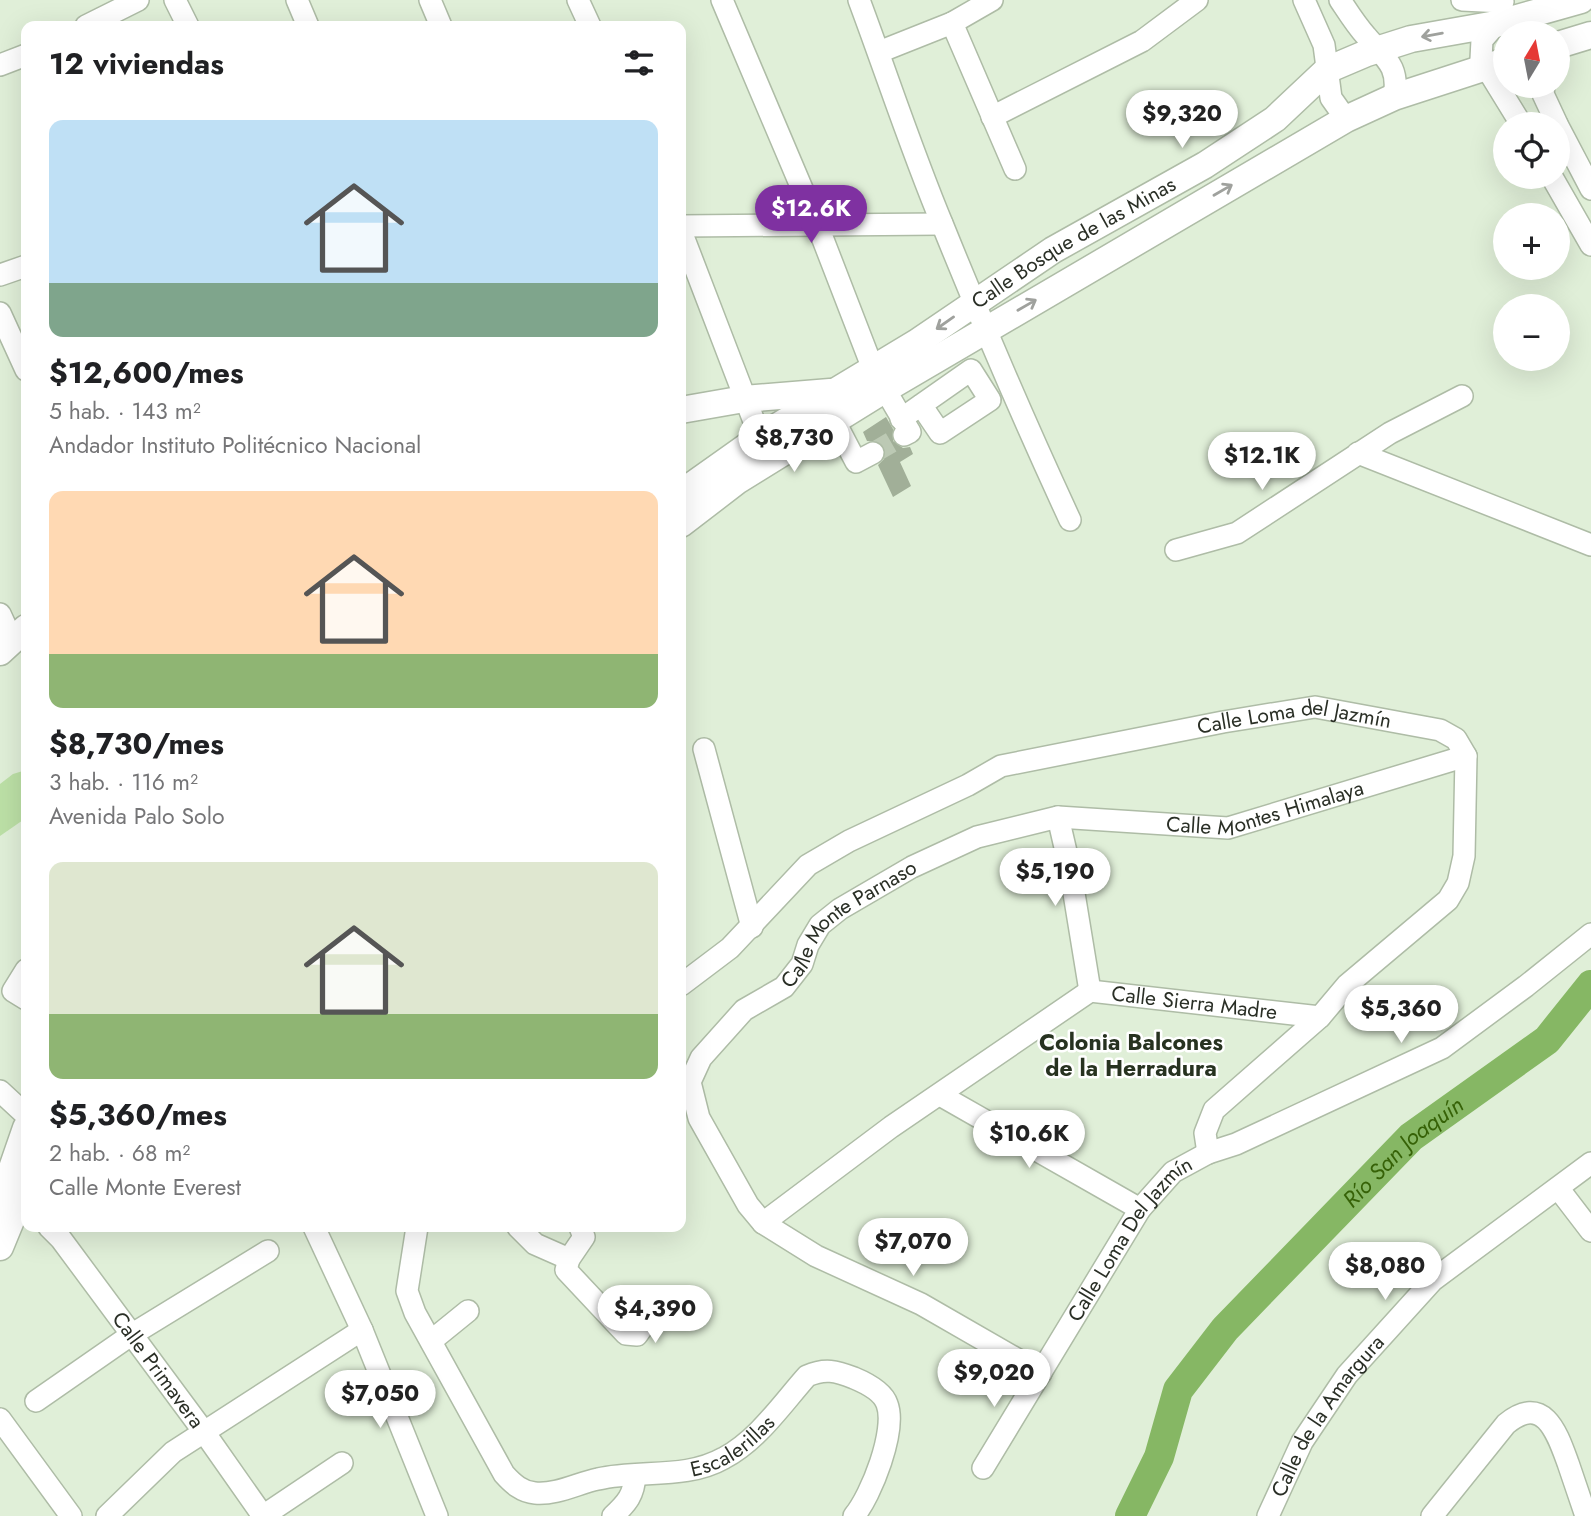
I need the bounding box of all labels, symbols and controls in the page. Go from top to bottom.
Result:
north arrow [1493,21,1570,98]
map controls [1493,21,1570,371]
one-way arrow [1421,29,1444,42]
text: 12 viviendas [49,42,224,85]
icon: filters [620,44,658,82]
pin: $9,320 [1125,90,1239,150]
text: $9,320 [1142,96,1222,130]
button: locate [1493,112,1570,189]
icon: home [291,165,417,291]
street label: Calle Bosque de las Minas [965,169,1181,316]
one-way arrow [1212,183,1233,196]
pin: $12.6K [754,186,868,245]
text: $12.6K [771,191,851,225]
button: + [1493,203,1570,280]
button: − [1493,294,1570,371]
one-way arrow [1016,298,1036,312]
one-way arrow [936,316,955,330]
text: $12,600/mes [49,351,244,394]
text: 5 hab. · 143 m² [49,394,201,428]
pin: $8,730 [737,414,851,474]
text: $8,730 [754,420,834,454]
text: Andador Instituto Politécnico Nacional [49,428,421,462]
pin: $12.1K [1205,433,1319,492]
text: $12.1K [1224,438,1300,472]
icon: home [291,536,417,662]
street label: Calle Loma del Jazmín [1194,692,1394,742]
text: $8,730/mes [49,722,224,765]
text: 3 hab. · 116 m² [49,765,198,799]
street label: Calle Montes Himalaya [1165,773,1367,843]
text: Avenida Palo Solo [49,799,225,833]
pin: $5,190 [998,848,1112,908]
street label: Calle Monte Parnaso [774,853,922,995]
text: $5,190 [1016,854,1094,888]
icon: home [291,907,417,1033]
street label: Calle Sierra Madre [1110,979,1279,1027]
pin: $5,360 [1344,986,1458,1045]
text: $5,360 [1360,991,1442,1025]
district label: Colonia Balcones de la Herradura [1039,1025,1223,1085]
water label: Río San Joaquín [1335,1088,1471,1215]
text: $5,360/mes [49,1093,227,1136]
pin: $10.6K [972,1110,1086,1170]
text: $10.6K [989,1116,1069,1150]
text: 2 hab. · 68 m² [49,1136,190,1170]
street label: Calle Loma Del Jazmín [1060,1149,1198,1327]
text: Calle Monte Everest [49,1170,241,1204]
pin: $7,070 [856,1218,970,1278]
text: $7,070 [874,1224,952,1258]
pin: $8,080 [1328,1242,1442,1302]
text: $8,080 [1345,1248,1425,1282]
pin: $4,390 [598,1286,712,1345]
text: $4,390 [614,1291,696,1325]
street label: Calle Primavera [105,1305,211,1435]
street label: Calle de la Amargura [1264,1328,1391,1502]
pin: $9,020 [937,1350,1051,1409]
text: $9,020 [953,1355,1035,1389]
pin: $7,050 [323,1370,437,1430]
text: $7,050 [341,1376,419,1410]
street label: Escalerillas [687,1409,782,1485]

